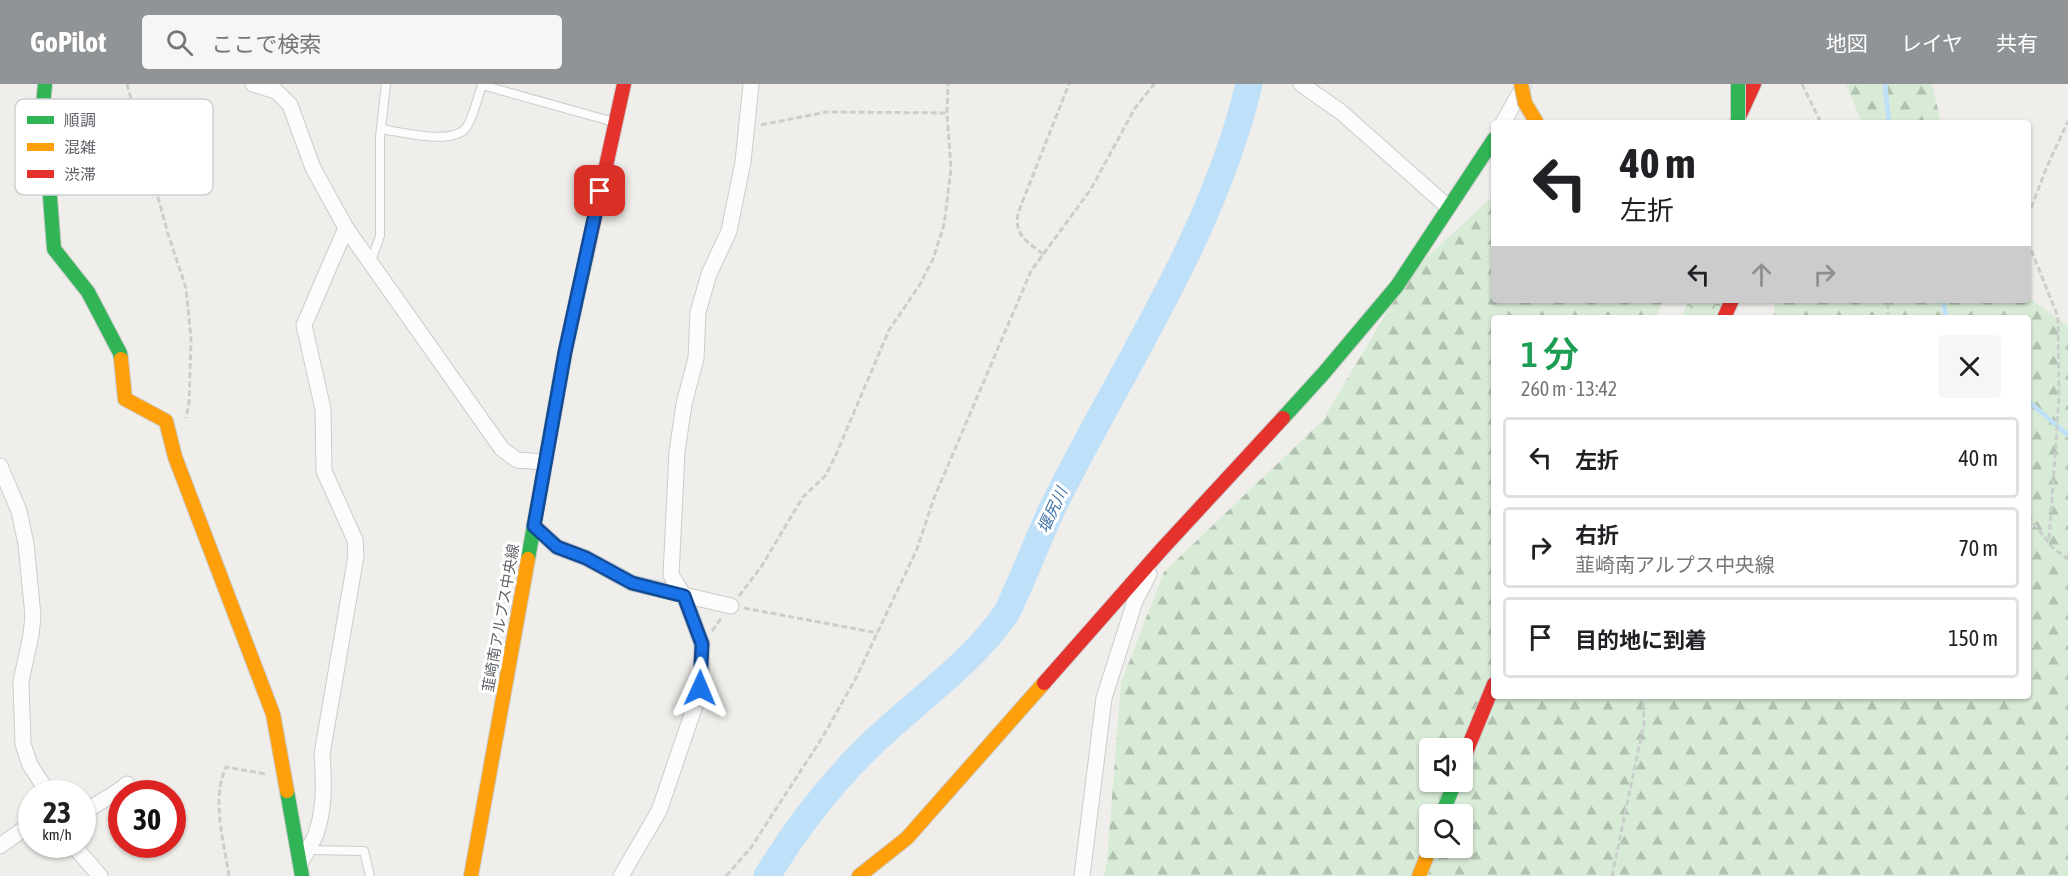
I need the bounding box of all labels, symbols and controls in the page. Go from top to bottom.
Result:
search box [142,15,562,69]
text: GoPilot [30,26,106,58]
icon: search [163,26,196,59]
text: ここで検索 [211,31,321,57]
text: 地図 [1826,31,1868,55]
text: レイヤ [1901,31,1963,55]
text: 共有 [1996,31,2038,55]
legend [15,99,213,195]
text: 順調 [64,111,96,129]
text: 混雑 [64,138,96,156]
text: 40 m [1620,139,1695,187]
icon: left [1521,144,1599,222]
text: 渋滞 [64,165,96,183]
pin [574,165,625,216]
icon: arrive [583,174,616,207]
text: 左折 [1620,195,1674,226]
icon: left [1682,258,1715,291]
icon: ahead [1745,258,1778,291]
icon: right [1808,258,1841,291]
text: 1 分 [1521,333,1579,375]
button: close [1938,335,2001,398]
text: 260 m · 13:42 [1521,377,1617,400]
icon: left [1524,441,1557,474]
text: 40 m [1958,445,1998,471]
text: 左折 [1575,447,1619,473]
water label: 堰尻川 [1034,483,1071,536]
text: 右折 [1575,522,1619,548]
icon: right [1524,531,1557,564]
text: 70 m [1958,535,1998,561]
street label: 韮崎南アルプス中央線 [479,543,522,693]
text: 韮崎南アルプス中央線 [1575,553,1775,576]
icon: arrive [1524,621,1557,654]
text: 150 m [1948,625,1998,651]
text: 目的地に到着 [1575,627,1707,653]
position arrow [668,656,732,720]
map controls [1419,738,1473,858]
button: sound [1419,738,1473,792]
speed limit sign: 30 [108,780,186,858]
text: 23 [43,795,71,829]
button: search [1419,804,1473,858]
text: km/h [42,826,72,843]

